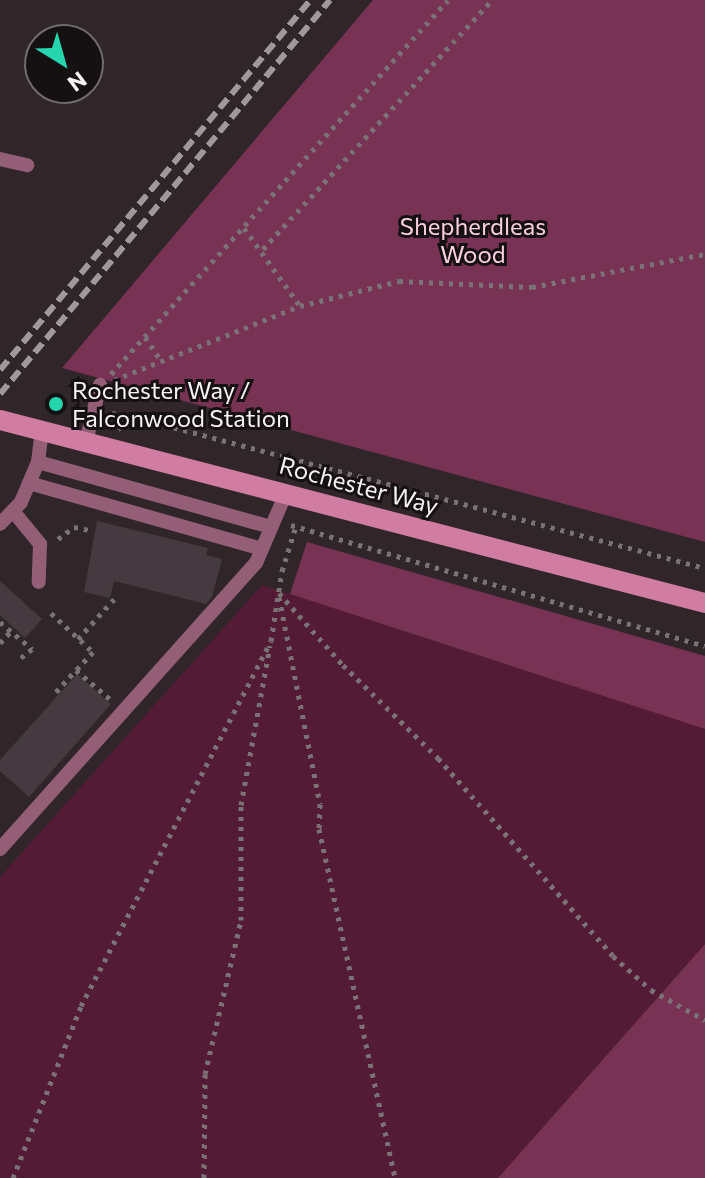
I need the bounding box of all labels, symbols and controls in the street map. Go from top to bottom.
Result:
north arrow [24,24,104,104]
text: N [63,66,92,98]
park label: Shepherdleas Wood [400,212,546,268]
place label: Rochester Way / Falconwood Station [72,376,290,432]
marker: Rochester Way / Falconwood Station [47,395,65,413]
street label: Rochester Way [276,450,442,520]

